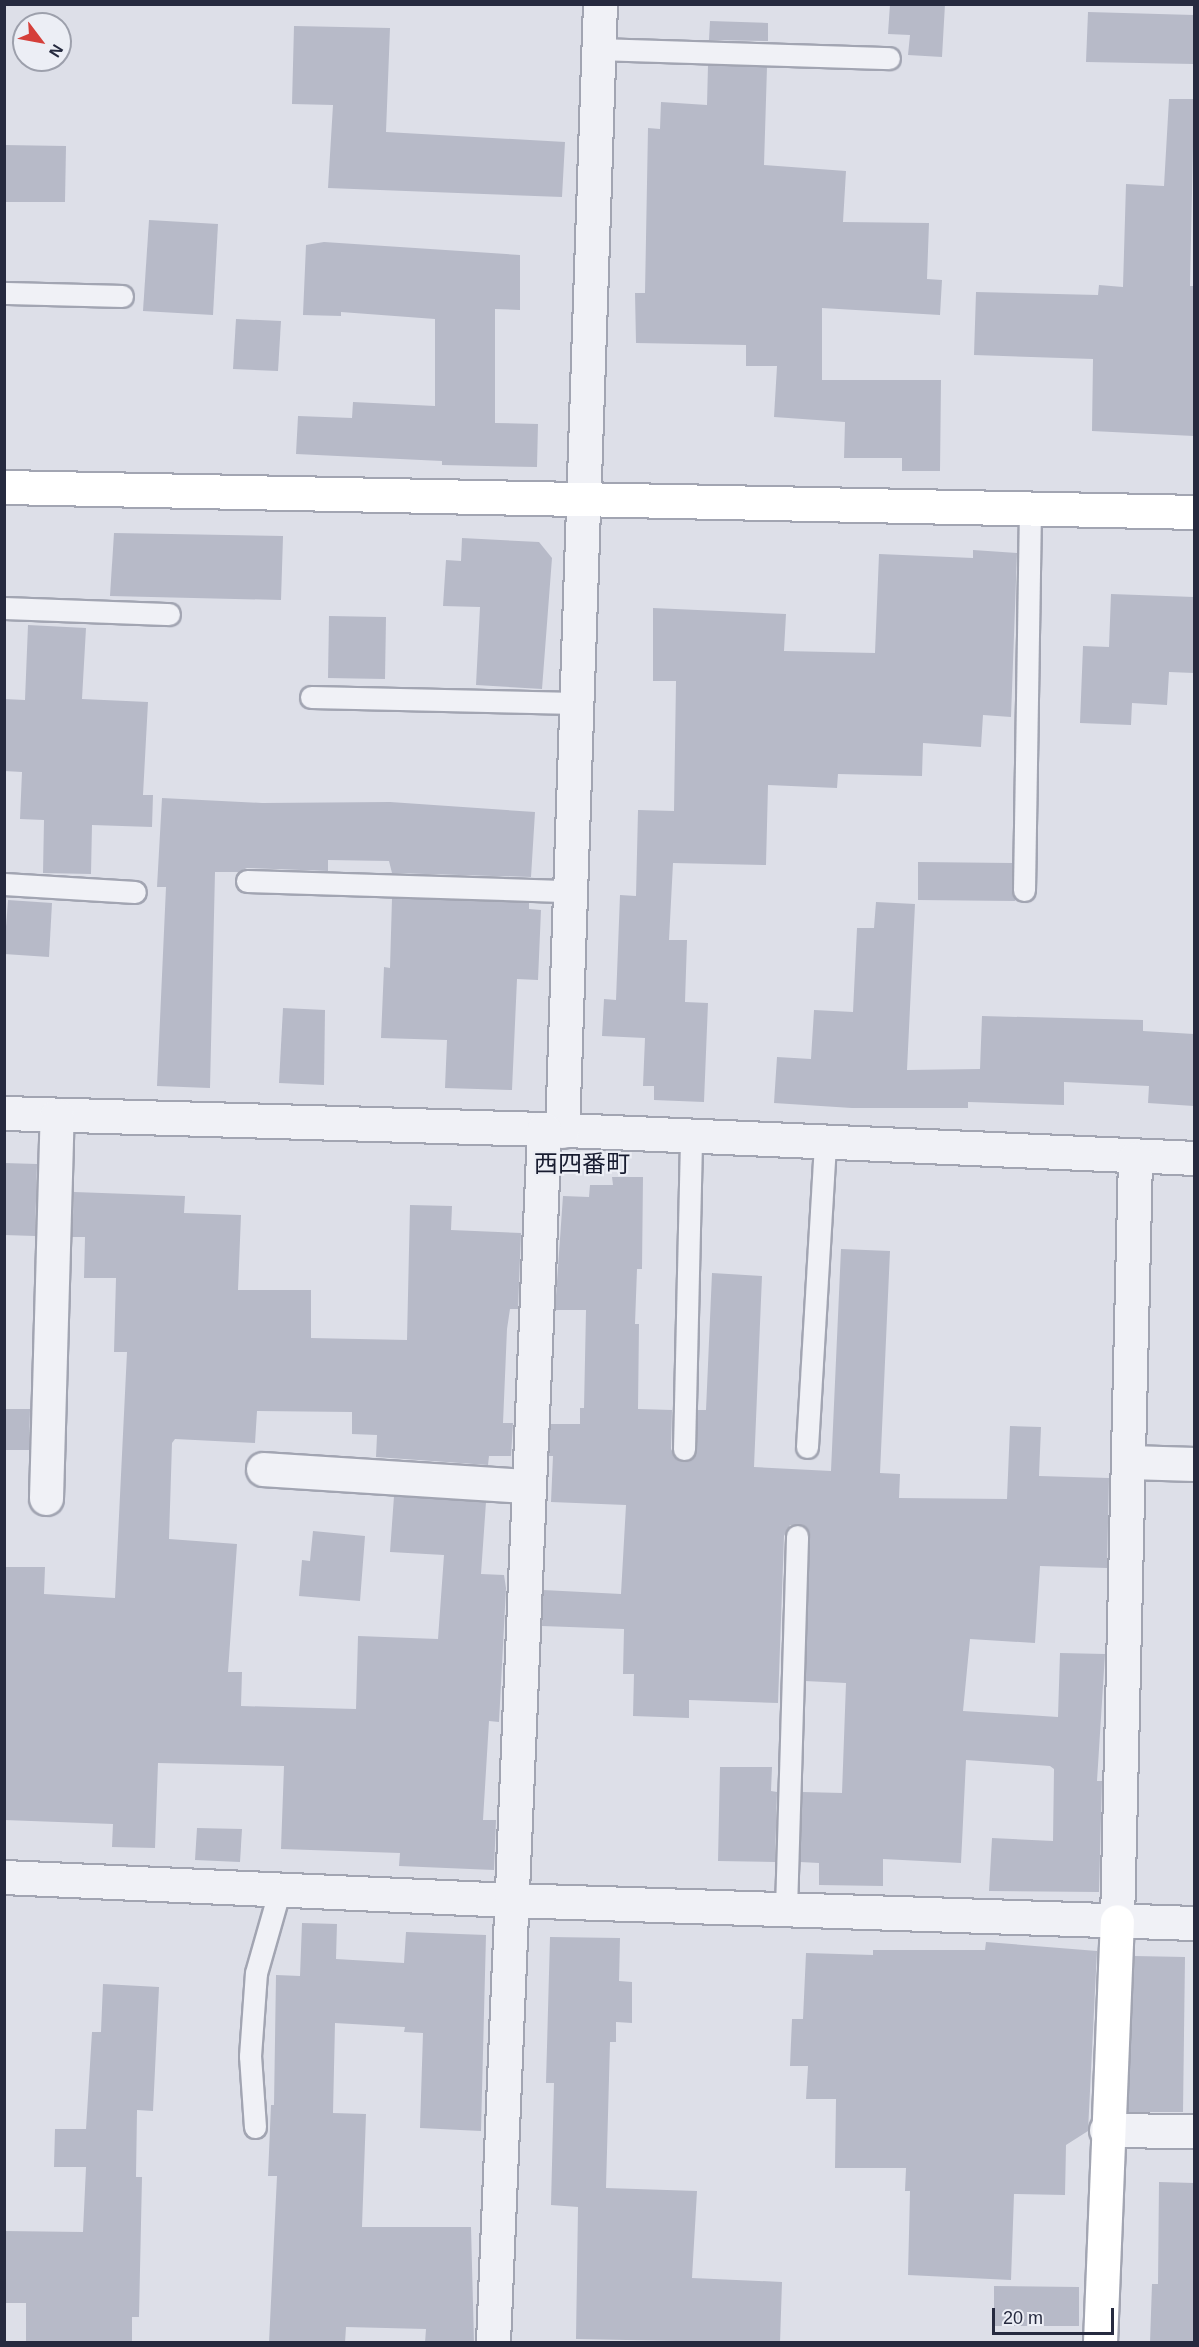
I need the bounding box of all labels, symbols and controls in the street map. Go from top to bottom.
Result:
north arrow [12,12,72,72]
text: N [46,41,66,60]
district label: 西四番町 [534,1150,630,1178]
scale bar [995,2296,1116,2334]
text: 20 m [1003,2308,1043,2328]

